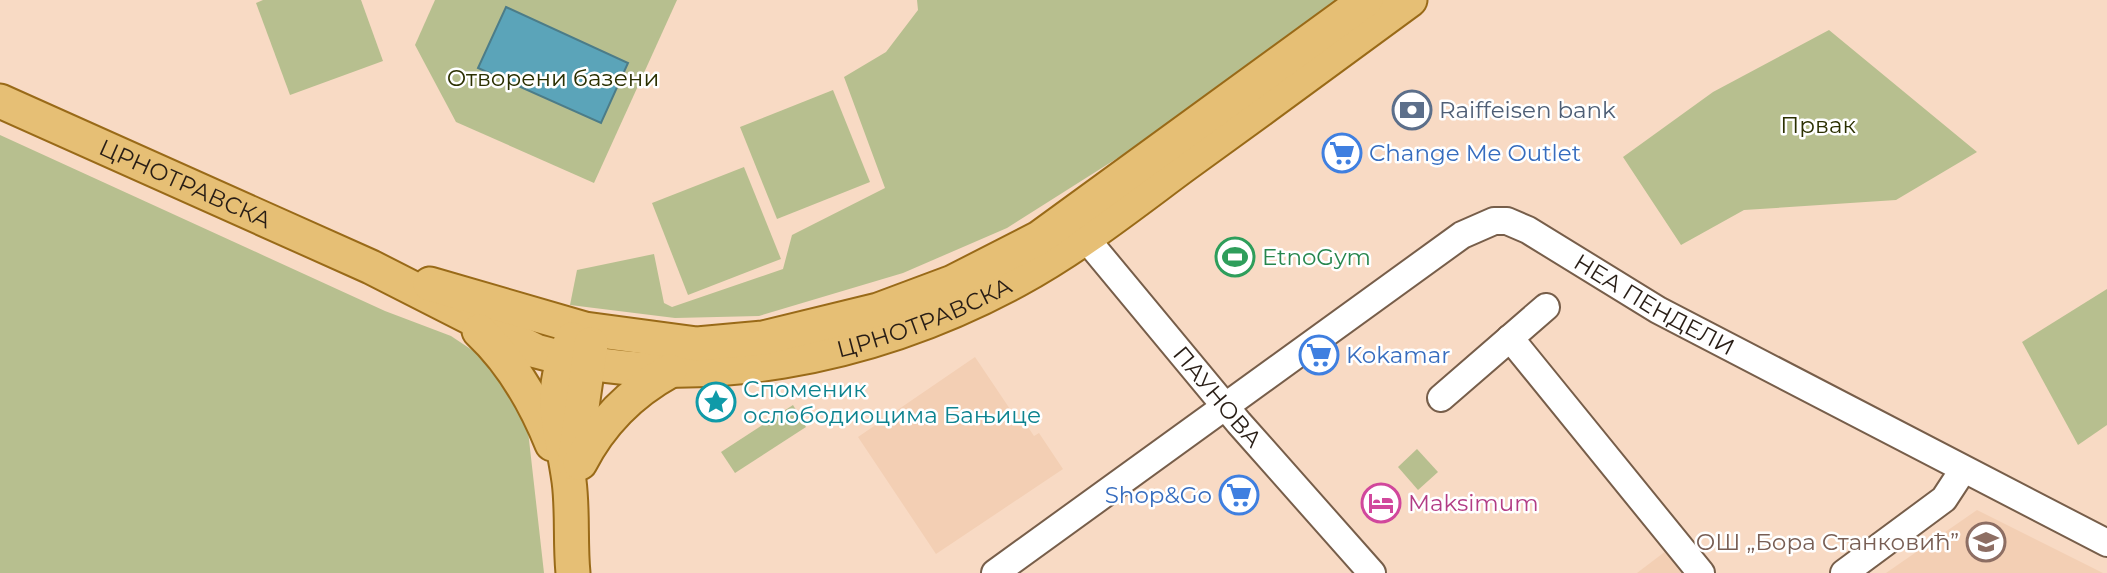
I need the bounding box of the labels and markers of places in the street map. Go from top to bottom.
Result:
bank icon: Raiffeisen bank [1391,89,1433,131]
place label: Raiffeisen bank [1439,96,1616,124]
supermarket icon: Change Me Outlet [1321,132,1363,174]
place label: Change Me Outlet [1369,139,1581,167]
sports icon: EtnoGym [1214,236,1256,278]
place label: EtnoGym [1262,243,1371,271]
supermarket icon: Kokamar [1298,334,1340,376]
place label: Kokamar [1346,341,1451,369]
place label: Споменик ослободиоцима Бањице [743,375,1041,429]
place icon: Споменик ослободиоцима Бањице [695,381,737,423]
supermarket icon: Shop&Go [1218,474,1260,516]
place label: Shop&Go [1105,481,1212,509]
hotel icon: Maksimum [1360,482,1402,524]
place label: Maksimum [1408,489,1539,517]
school or university icon: ОШ „Бора Станковић” [1965,521,2007,563]
place label: ОШ „Бора Станковић” [1696,528,1959,556]

